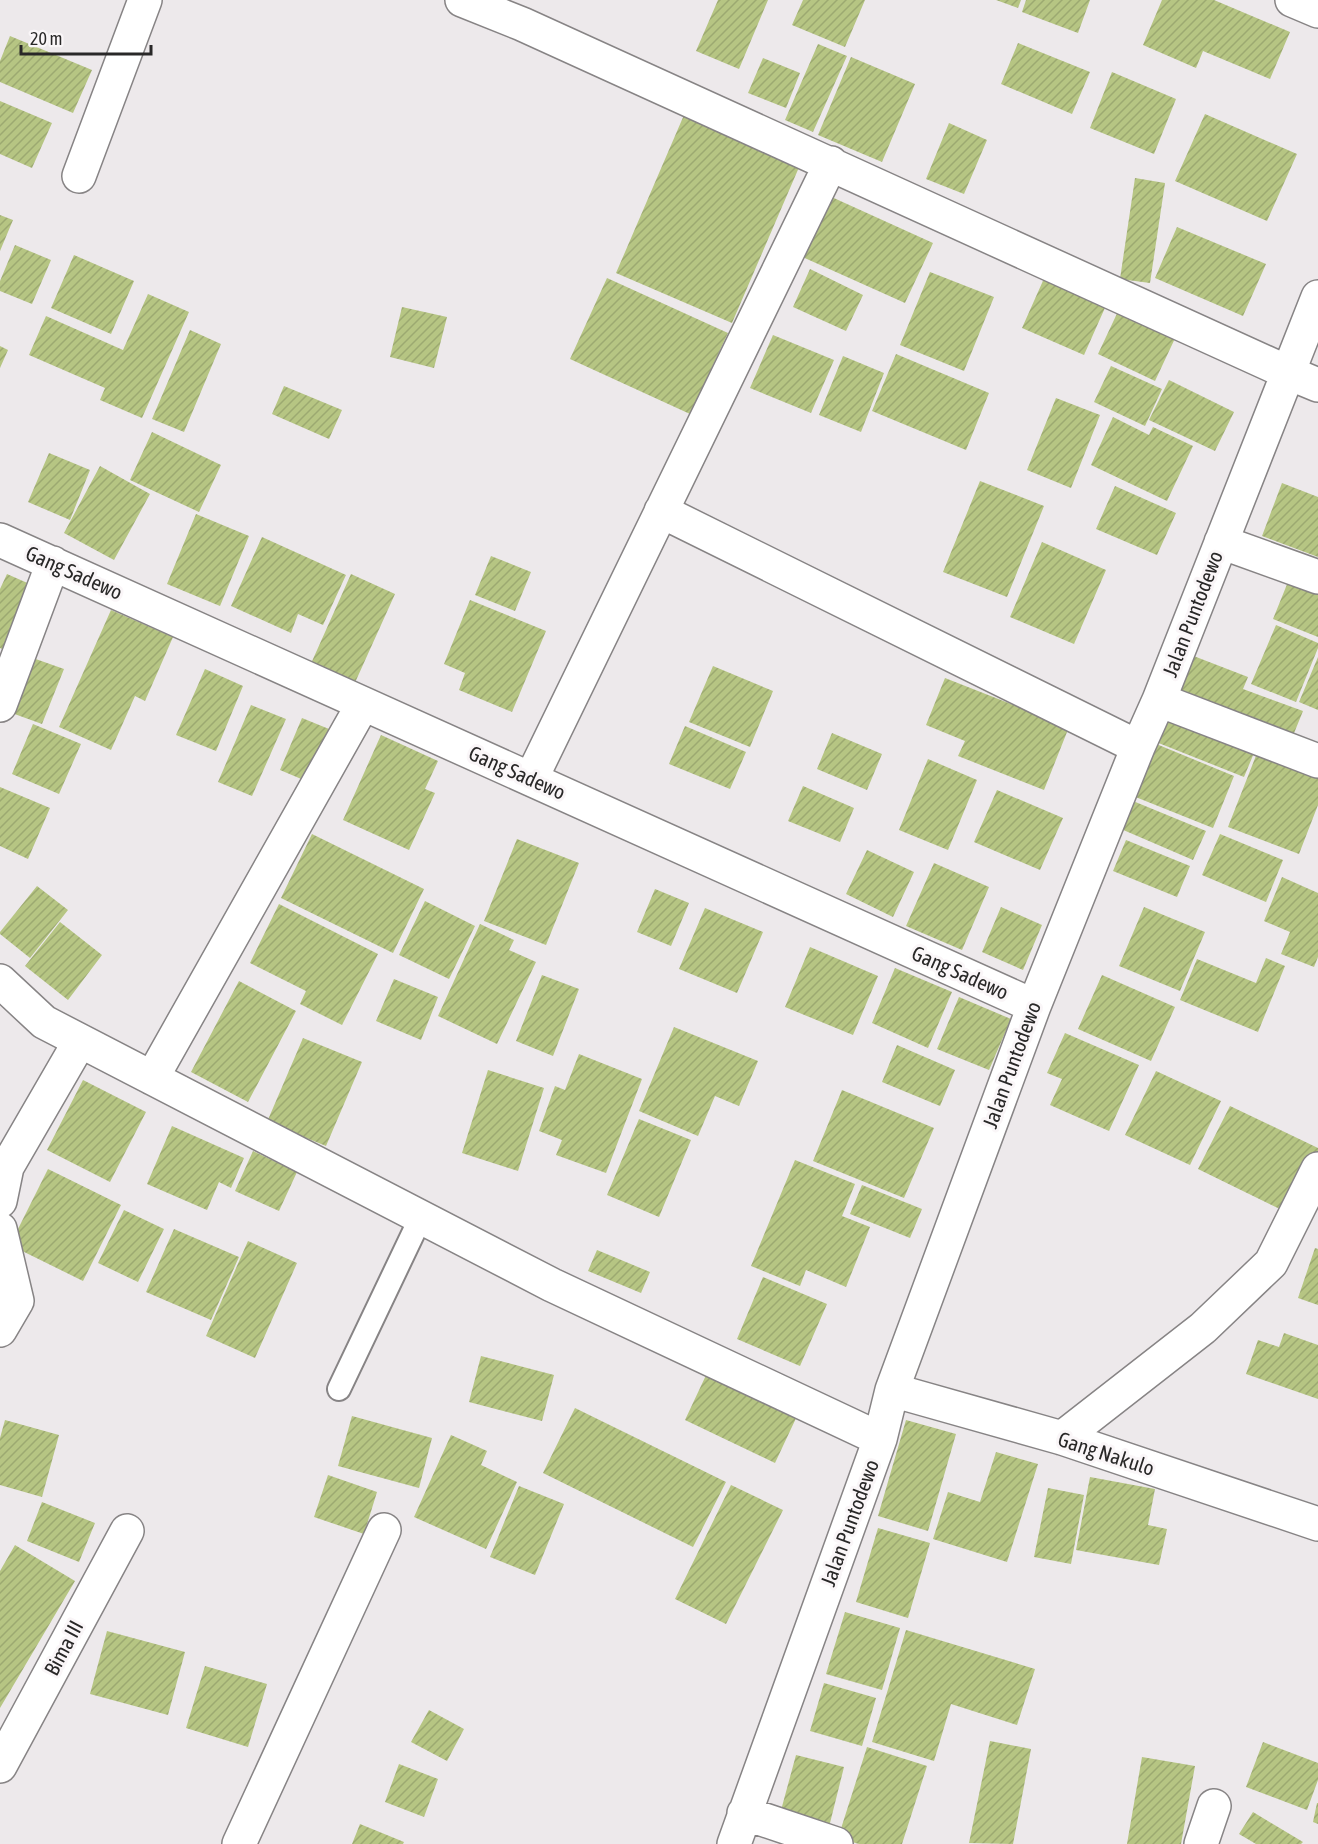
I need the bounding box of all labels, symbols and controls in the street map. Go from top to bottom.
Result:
scale bar [21,18,152,56]
text: 20 m [30,28,62,49]
street label: Gang Sadewo [22,540,126,604]
street label: Jalan Puntodewo [1157,547,1227,680]
street label: Gang Sadewo [465,740,569,804]
street label: Gang Sadewo [908,940,1012,1004]
street label: Jalan Puntodewo [977,998,1045,1131]
street label: Gang Nakulo [1055,1426,1157,1480]
street label: Jalan Puntodewo [815,1456,883,1589]
street label: Bima III [39,1616,87,1679]

